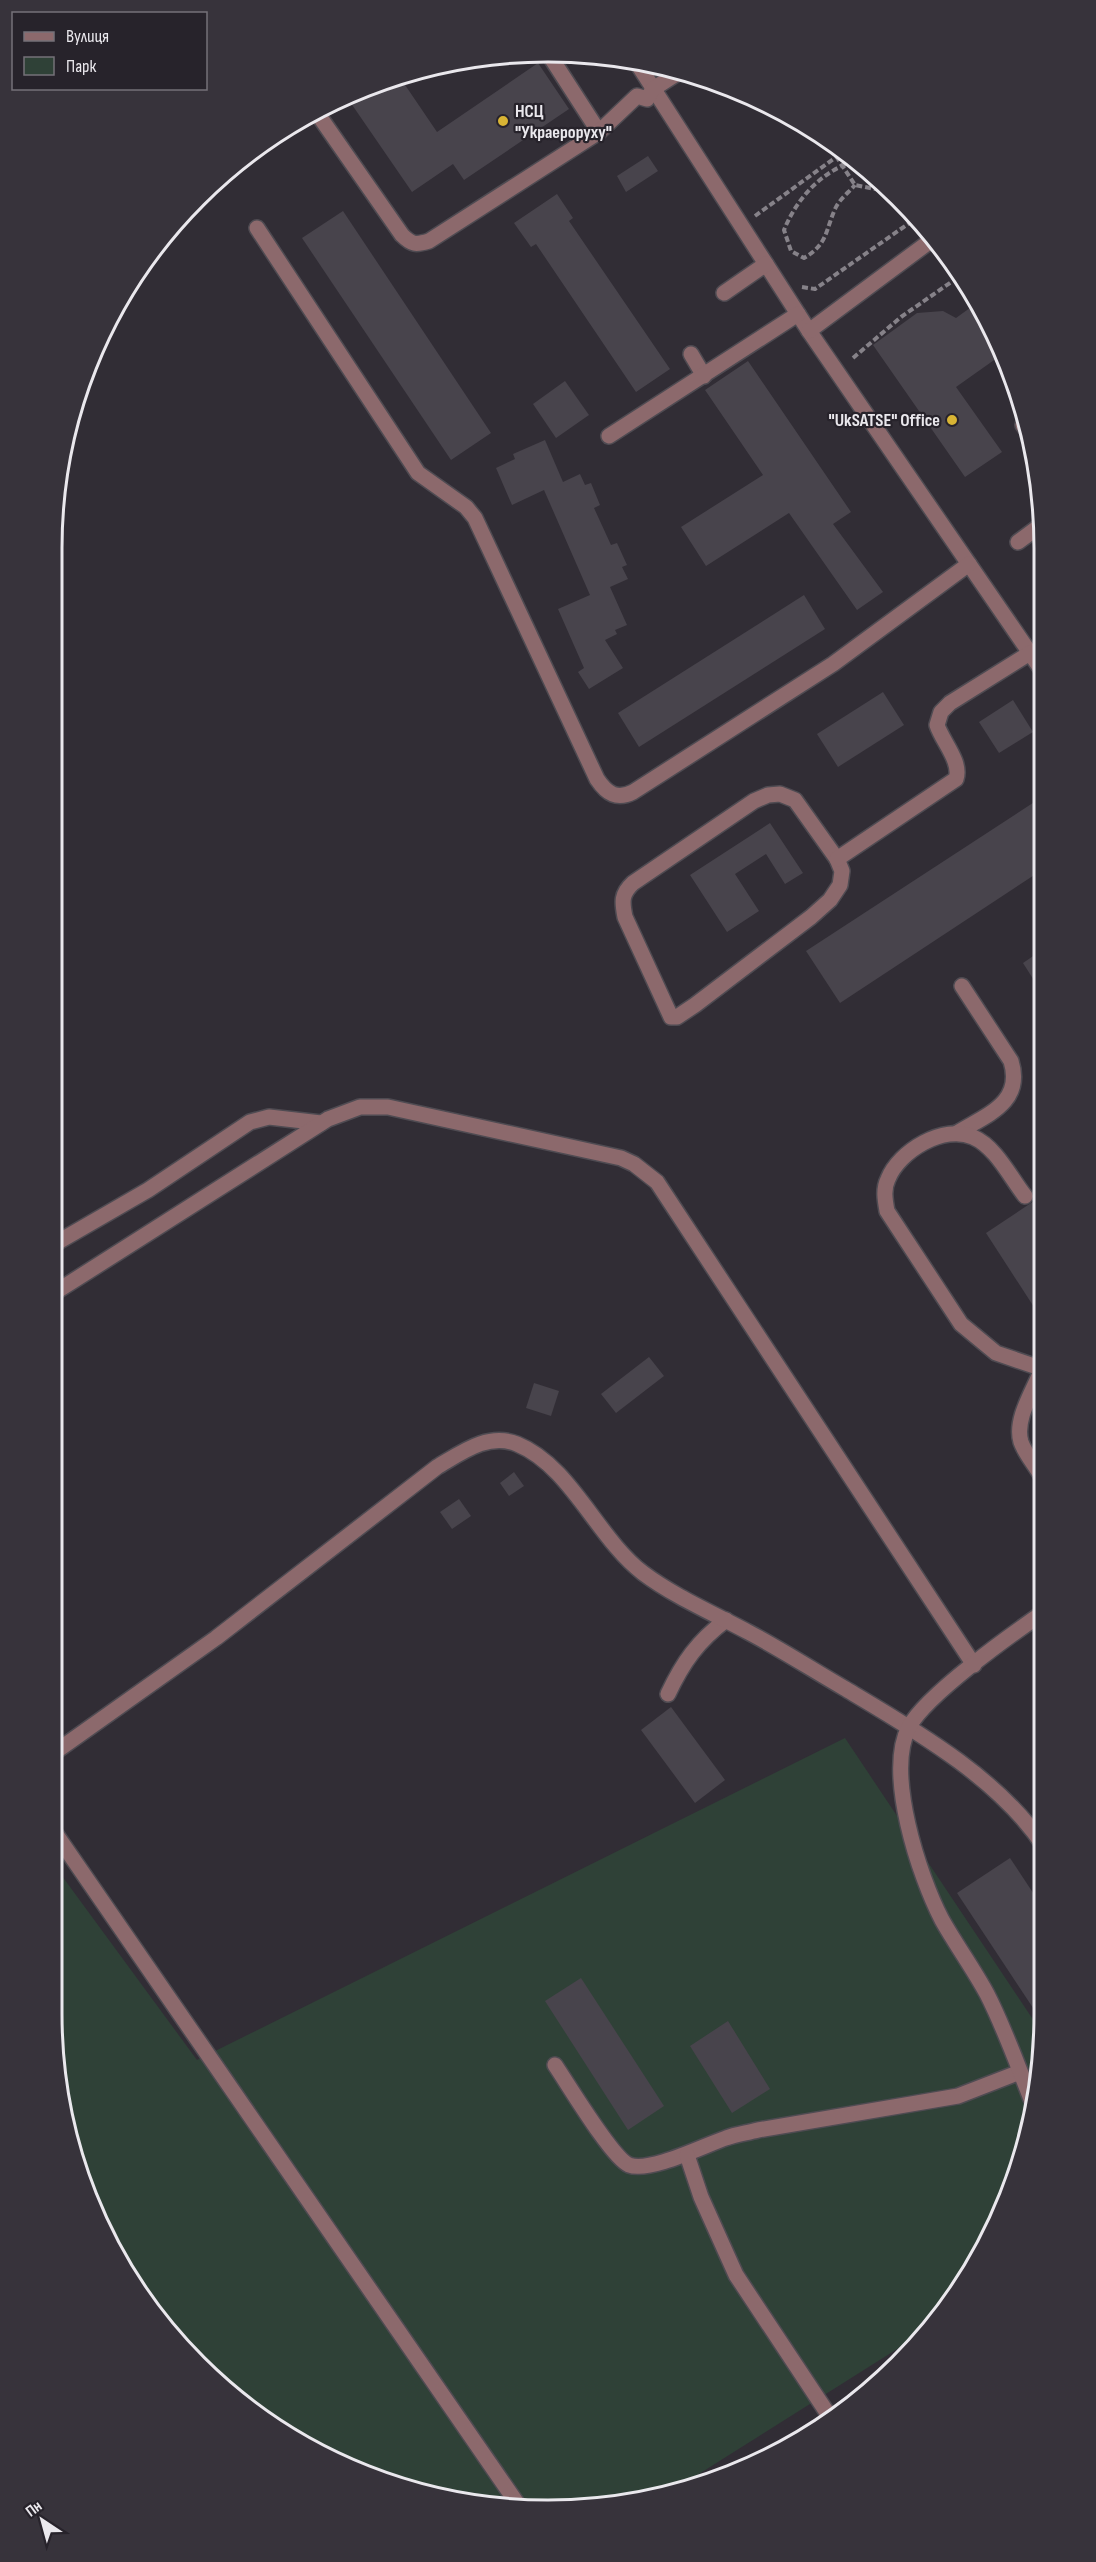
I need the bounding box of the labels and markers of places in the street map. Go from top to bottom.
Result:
place label: НСЦ "Украероруху" [515,101,612,143]
marker: НСЦ "Украероруху" [496,114,510,128]
place label: "UkSATSE" Office [829,410,940,431]
marker: "UkSATSE" Office [945,413,959,427]

